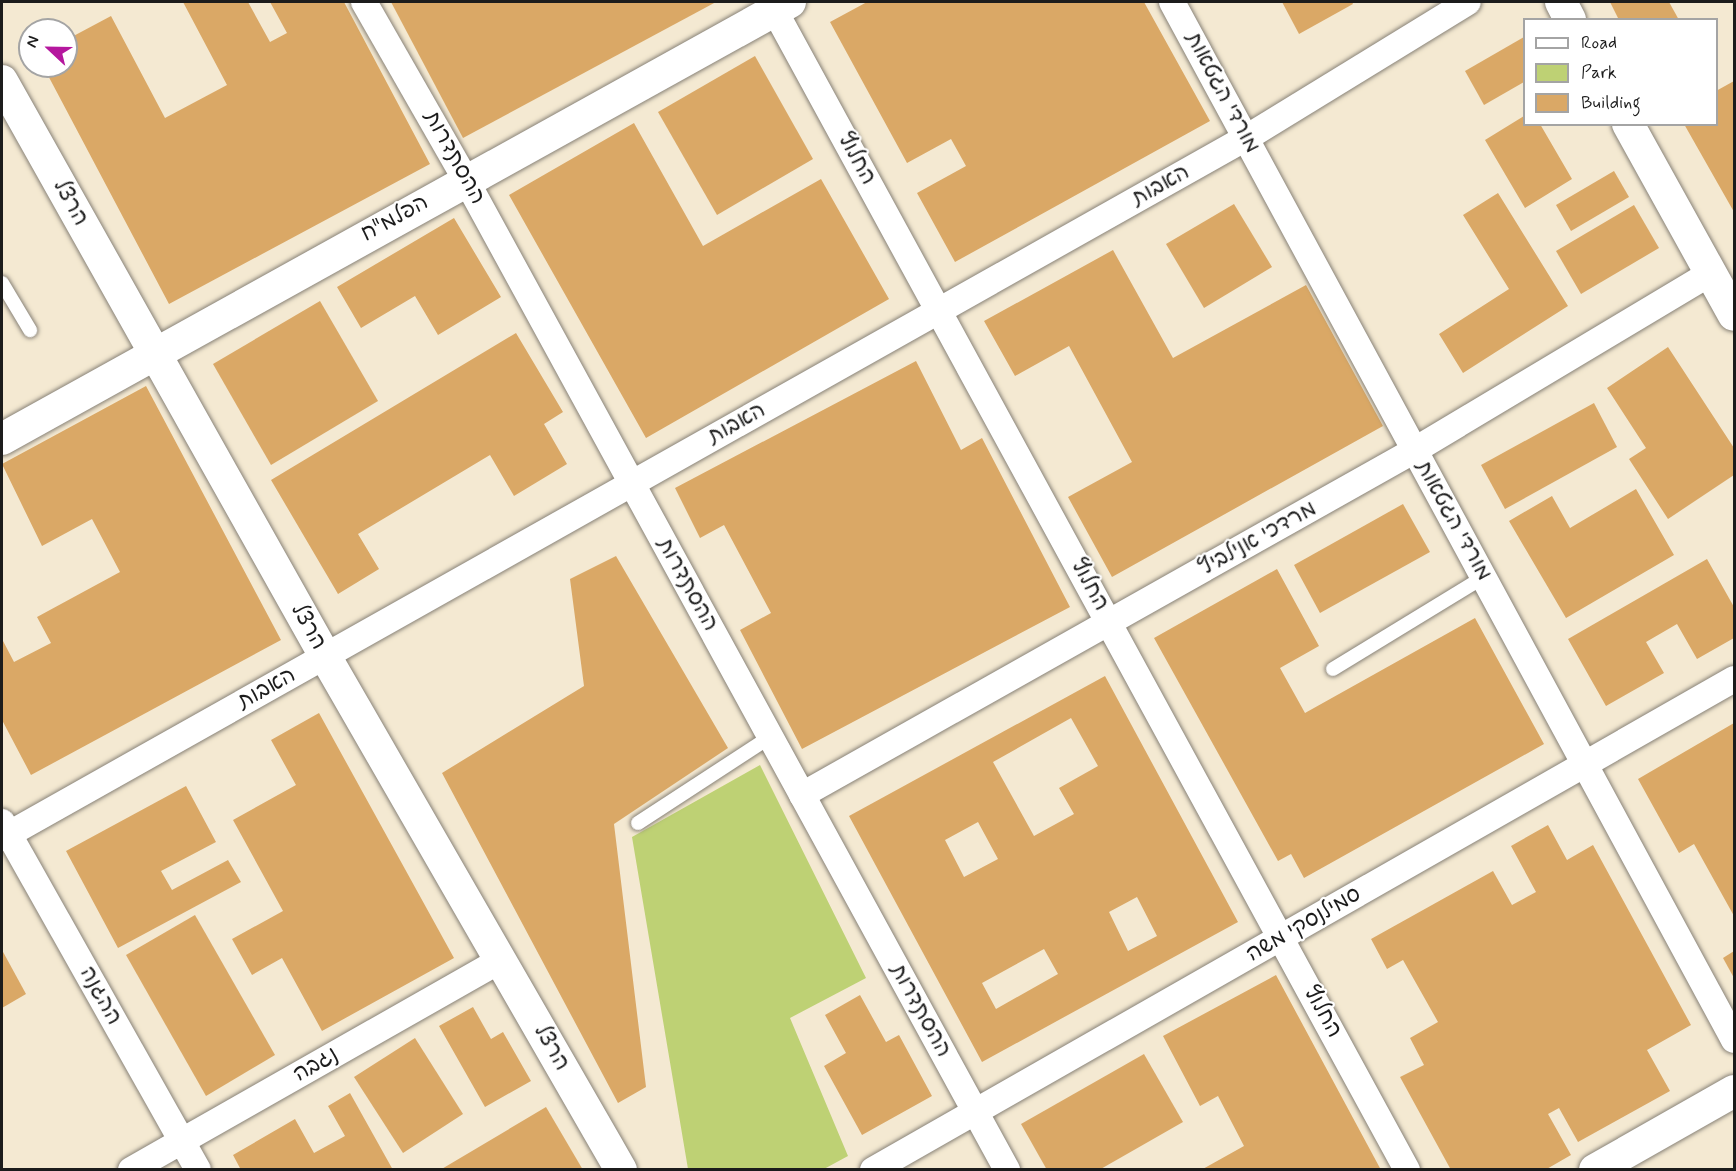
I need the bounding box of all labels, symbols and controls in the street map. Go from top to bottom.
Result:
north arrow [18,18,78,78]
legend [1523,18,1718,126]
street label: מורדי הגטאות [1179,28,1265,158]
text: Road [1581,31,1617,55]
text: N [21,33,44,51]
text: Park [1581,61,1617,85]
text: Building [1581,91,1641,115]
street label: ההסתדרות [418,107,490,209]
street label: החלוץ [831,128,881,190]
street label: האבות [1128,159,1194,213]
street label: הרצל [47,175,93,231]
street label: הפלמ"ח [357,190,433,248]
street label: האבות [704,397,770,451]
street label: מורדי הגטאות [1409,456,1497,586]
street label: מרדכי אנילביץ [1195,496,1321,582]
street label: ההסתדרות [651,534,723,636]
street label: החלוץ [1064,554,1114,616]
street label: הרצל [285,599,331,655]
street label: האבות [234,662,300,716]
street label: סמילנסקי משה [1242,882,1366,968]
street label: ההסתדרות [884,960,956,1062]
street label: ההגנה [73,962,127,1030]
street label: החלוץ [1297,981,1347,1043]
street label: הרצל [527,1020,575,1076]
street label: נגבה [289,1042,343,1088]

